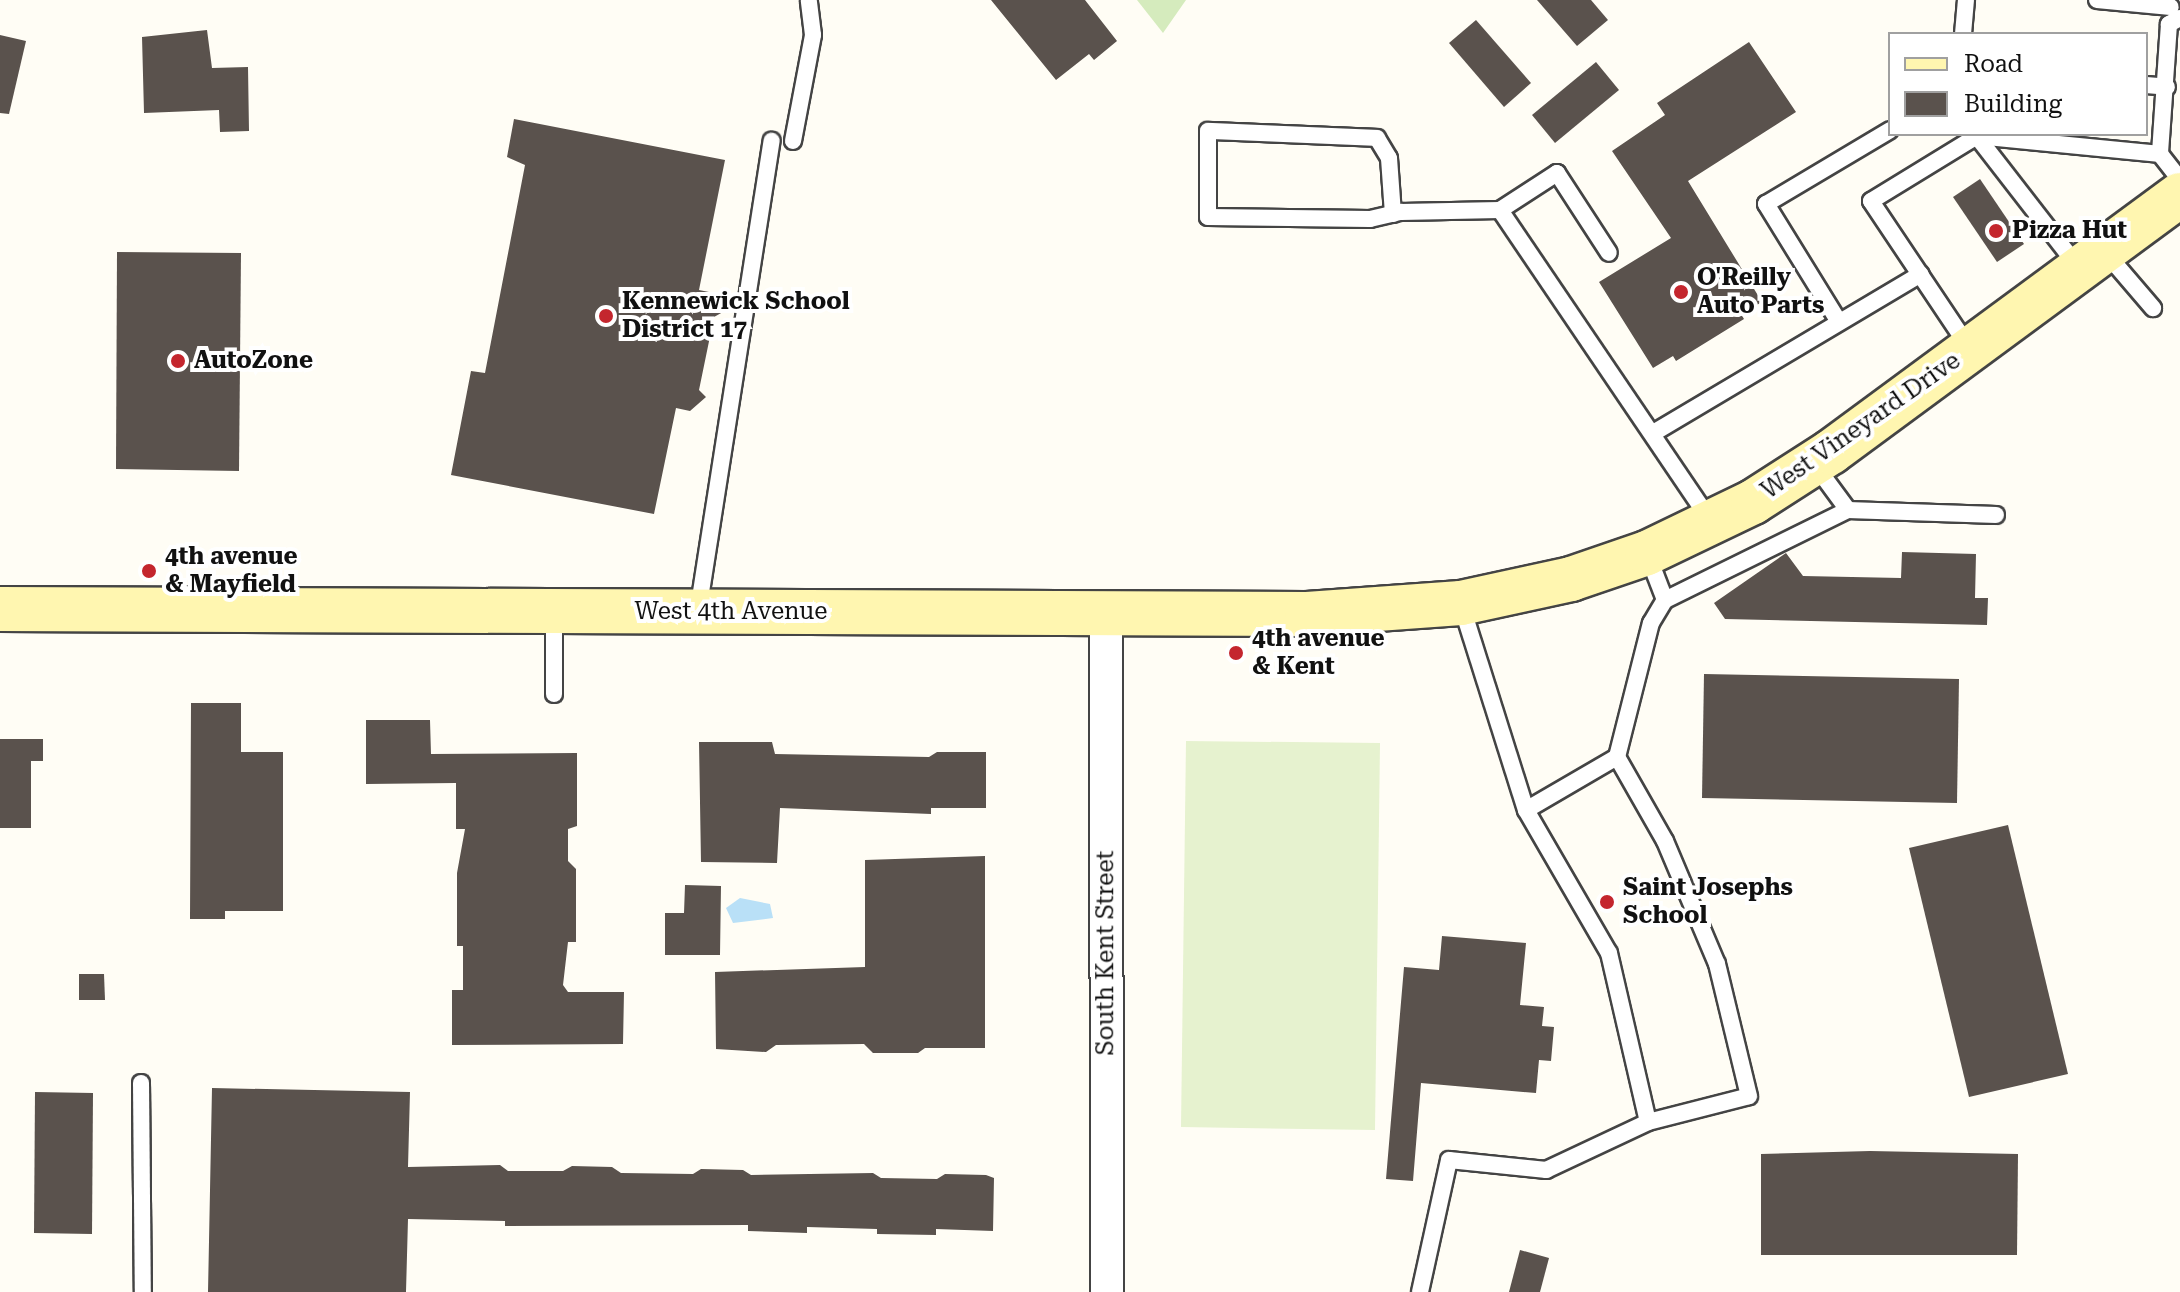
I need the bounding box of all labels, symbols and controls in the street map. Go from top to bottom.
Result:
legend [1888,32,2148,136]
text: Road [1964,50,2023,78]
text: Building [1964,90,2062,118]
place label: Pizza Hut [2012,217,2127,245]
marker: Pizza Hut [1987,222,2005,240]
place label: O'Reilly Auto Parts [1697,264,1824,320]
marker: O'Reilly Auto Parts [1672,283,1690,301]
place label: Kennewick School District 17 [622,288,850,344]
marker: Kennewick School District 17 [597,307,615,325]
street label: West Vineyard Drive [1756,346,1966,506]
place label: AutoZone [194,347,313,375]
marker: AutoZone [169,352,187,370]
place label: 4th avenue & Mayfield [165,543,298,599]
marker: 4th avenue & Mayfield [140,562,158,580]
street label: West 4th Avenue [635,598,827,626]
place label: 4th avenue & Kent [1252,625,1385,681]
marker: 4th avenue & Kent [1227,644,1245,662]
street label: South Kent Street [1092,850,1120,1056]
place label: Saint Josephs School [1623,874,1793,930]
marker: Saint Josephs School [1598,893,1616,911]

